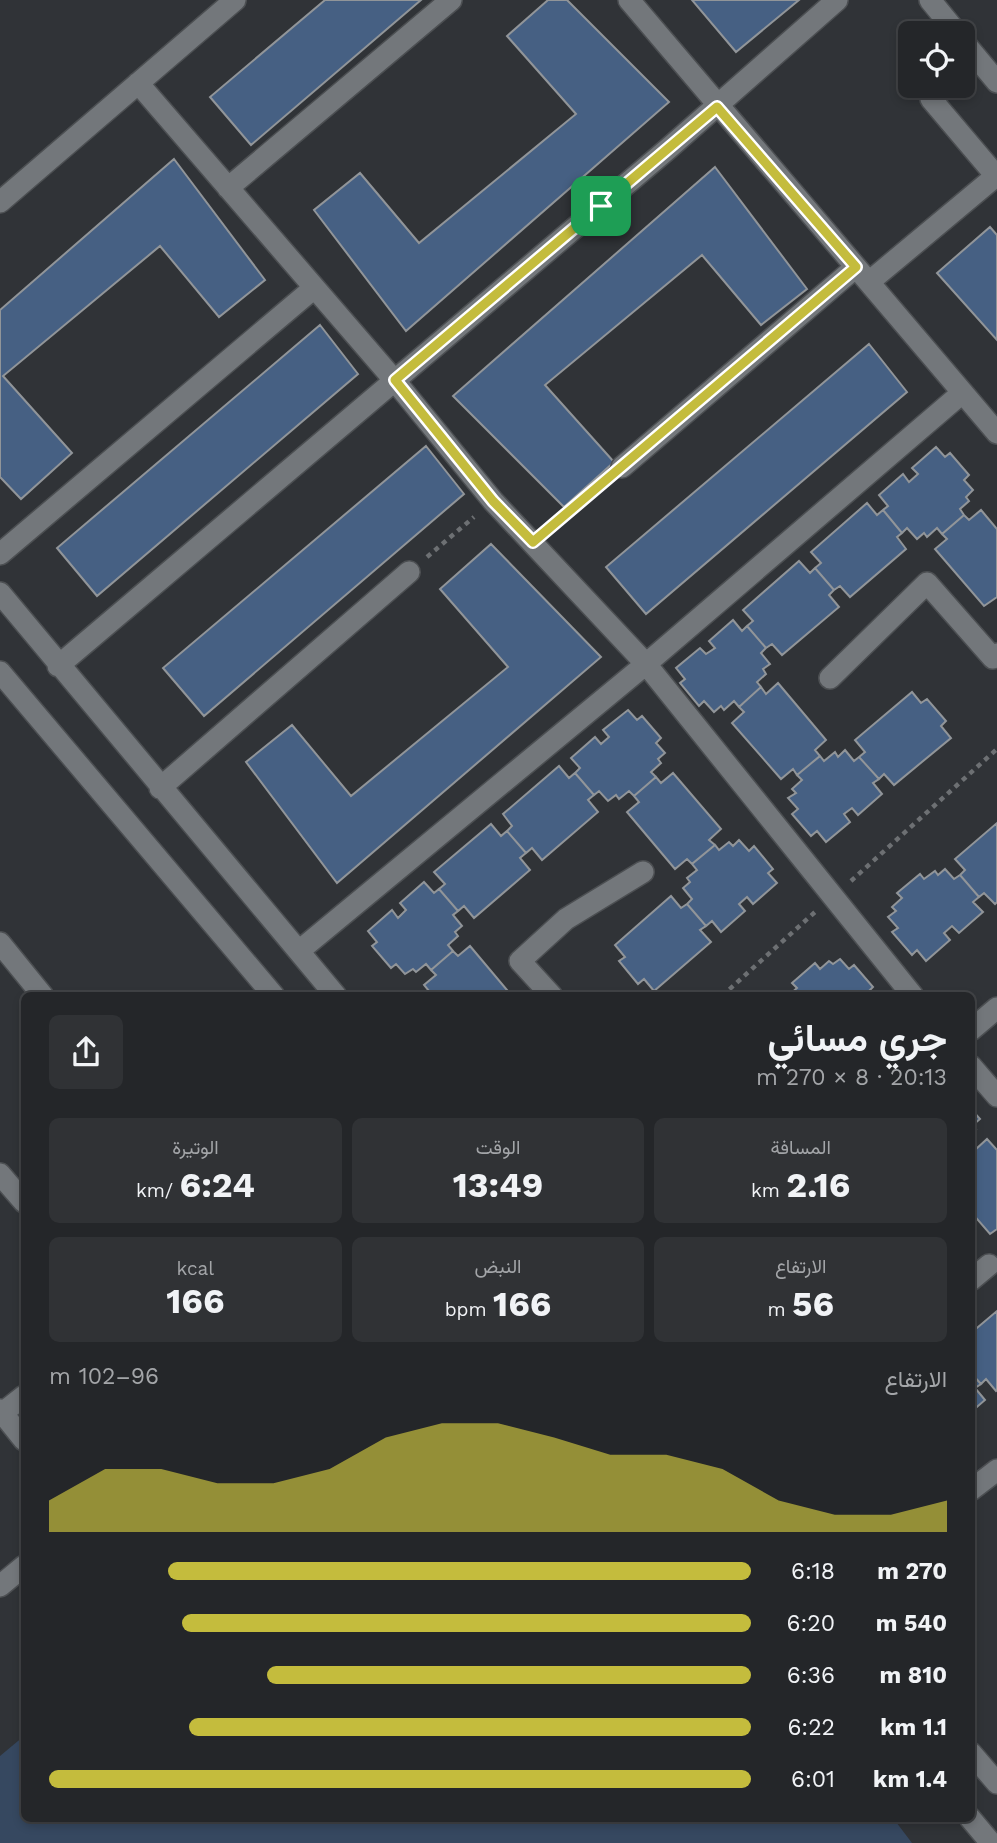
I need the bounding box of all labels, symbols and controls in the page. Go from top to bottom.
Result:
map controls [898,21,975,98]
button: locate [898,21,975,98]
pin [571,176,631,236]
icon: arrive [582,187,620,225]
button: share [49,1015,123,1089]
text: جري مسائي [768,1016,947,1060]
text: 20:13 · 8 × 270 m [756,1064,947,1091]
text: الوتيرة [172,1136,219,1159]
text: الوقت [476,1136,520,1159]
text: المسافة [771,1136,831,1159]
text: 6:24 [180,1164,255,1206]
text: 13:49 [453,1164,543,1206]
text: 2.16 [786,1164,850,1206]
text: /km [136,1179,180,1202]
text: km [751,1179,786,1202]
text: النبض [475,1255,522,1278]
text: الارتفاع [775,1255,826,1278]
text: kcal [177,1257,214,1280]
text: 166 [166,1280,224,1322]
text: 166 [493,1283,551,1325]
text: 56 [792,1283,834,1325]
text: bpm [445,1298,493,1321]
text: m [767,1298,792,1321]
text: 96–102 m [49,1363,159,1390]
text: الارتفاع [885,1366,947,1393]
text: 6:18 [791,1558,835,1585]
text: 270 m [877,1558,947,1585]
text: 6:20 [786,1610,835,1637]
text: 540 m [876,1610,947,1637]
text: 6:36 [787,1662,835,1689]
text: 810 m [880,1662,947,1689]
text: 6:22 [787,1714,835,1741]
text: 1.1 km [880,1714,947,1741]
text: 6:01 [791,1766,835,1793]
text: 1.4 km [873,1766,947,1793]

